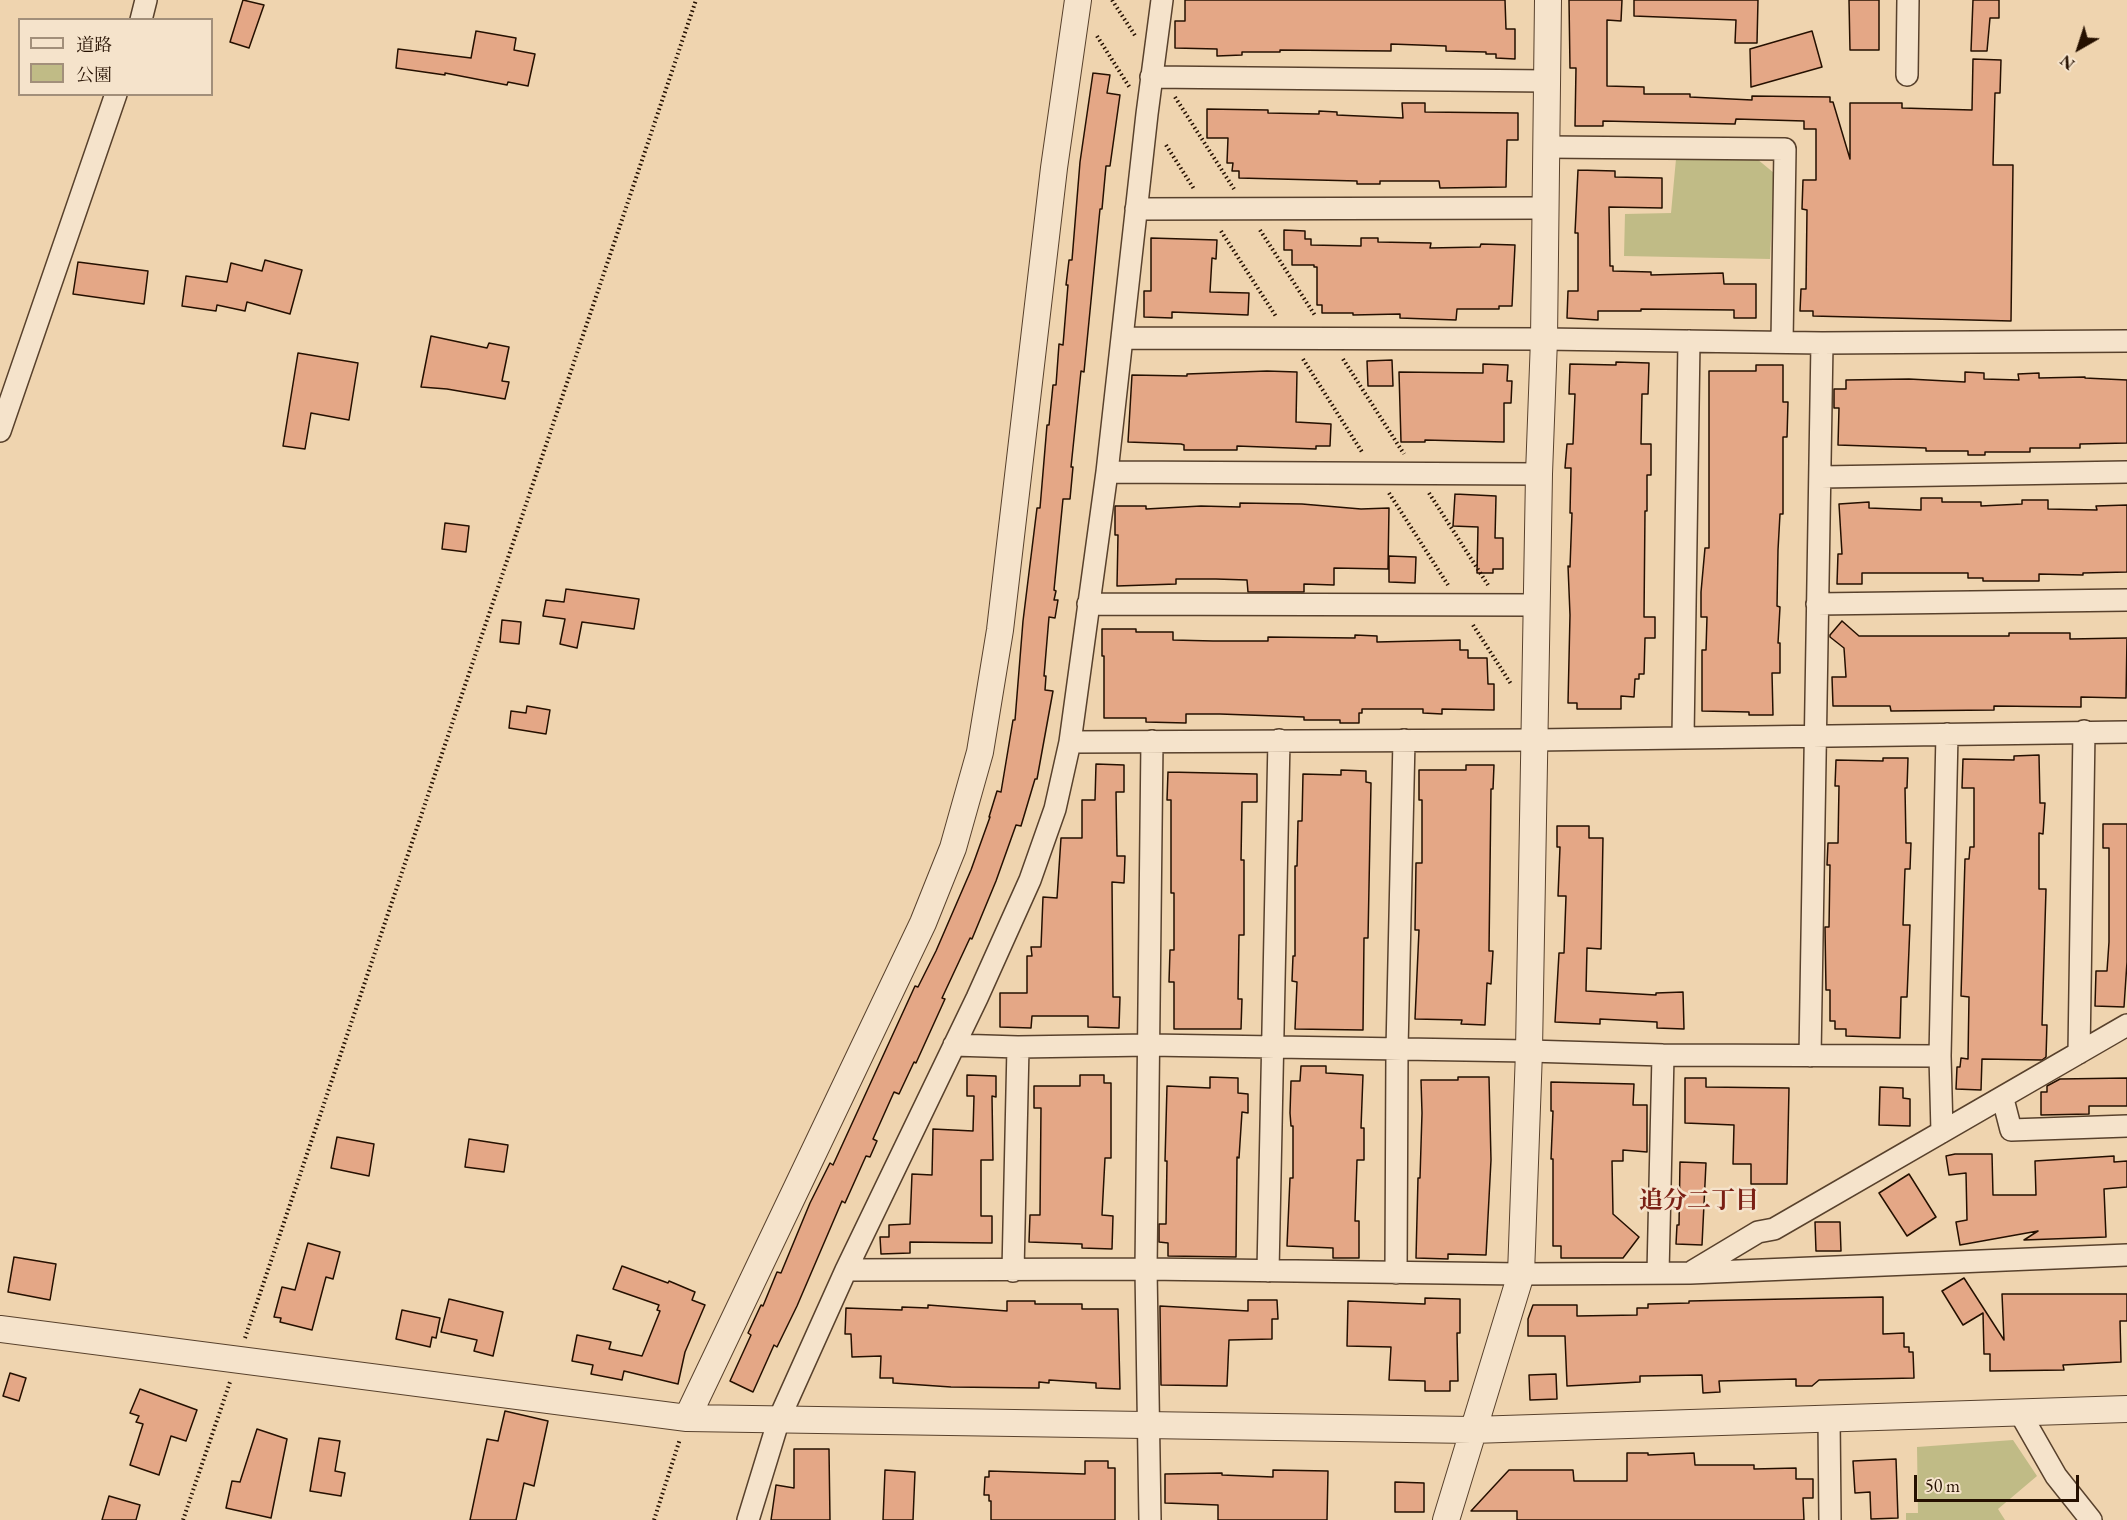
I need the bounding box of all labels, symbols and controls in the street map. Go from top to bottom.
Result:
legend [18,18,213,96]
north arrow [2049,18,2109,78]
text: 道路 [76,33,112,56]
text: N [2056,50,2079,75]
text: 公園 [76,63,112,86]
district label: 追分二丁目 [1639,1187,1759,1215]
scale bar [1917,1463,2082,1501]
text: 50 m [1925,1474,1960,1497]

